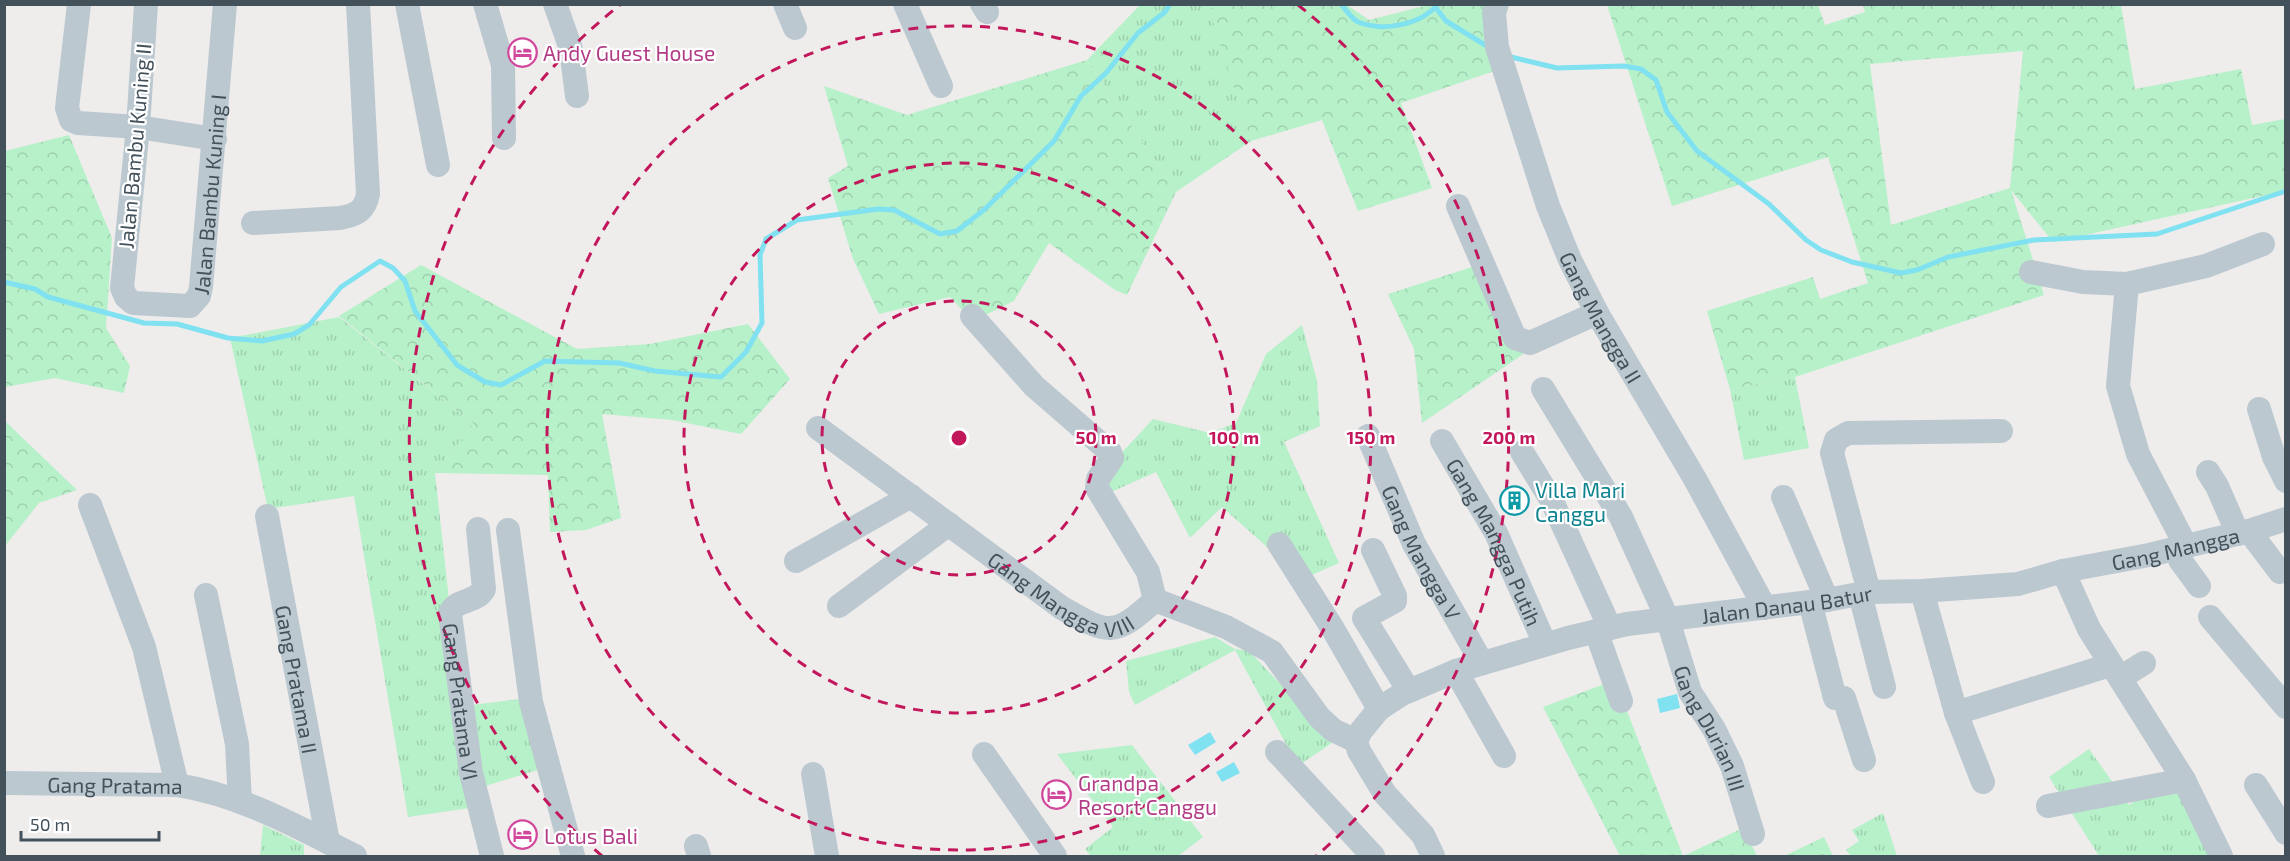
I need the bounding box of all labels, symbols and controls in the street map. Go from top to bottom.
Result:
hotel icon: Andy Guest House [506,36,538,68]
place label: Andy Guest House [543,40,715,65]
street label: Jalan Bambu Kuning II [113,42,155,250]
street label: Jalan Bambu Kuning I [187,93,230,297]
street label: Gang Mangga II [1555,248,1648,387]
text: 50 m [1075,426,1117,448]
text: 100 m [1209,426,1259,448]
text: 150 m [1347,426,1395,448]
text: 200 m [1483,426,1535,448]
centre of rings [949,428,969,448]
street label: Gang Mangga Putih [1442,453,1548,629]
place label: Villa Mari Canggu [1535,477,1625,526]
street label: Gang Mangga V [1378,481,1467,624]
building icon: Villa Mari Canggu [1498,485,1530,517]
street label: Gang Mangga [2109,521,2242,574]
street label: Gang Mangga VIII [984,546,1138,641]
street label: Jalan Danau Batur [1700,579,1875,627]
street label: Gang Pratama II [271,603,324,756]
street label: Gang Pratama VI [439,621,485,782]
street label: Gang Durian III [1670,662,1751,794]
place label: Grandpa Resort Canggu [1078,770,1217,819]
street label: Gang Pratama [47,771,183,798]
hotel icon: Grandpa Resort Canggu [1041,778,1073,810]
scale bar [21,804,159,842]
text: 50 m [30,813,70,835]
hotel icon: Lotus Bali [507,819,539,851]
place label: Lotus Bali [544,823,638,848]

